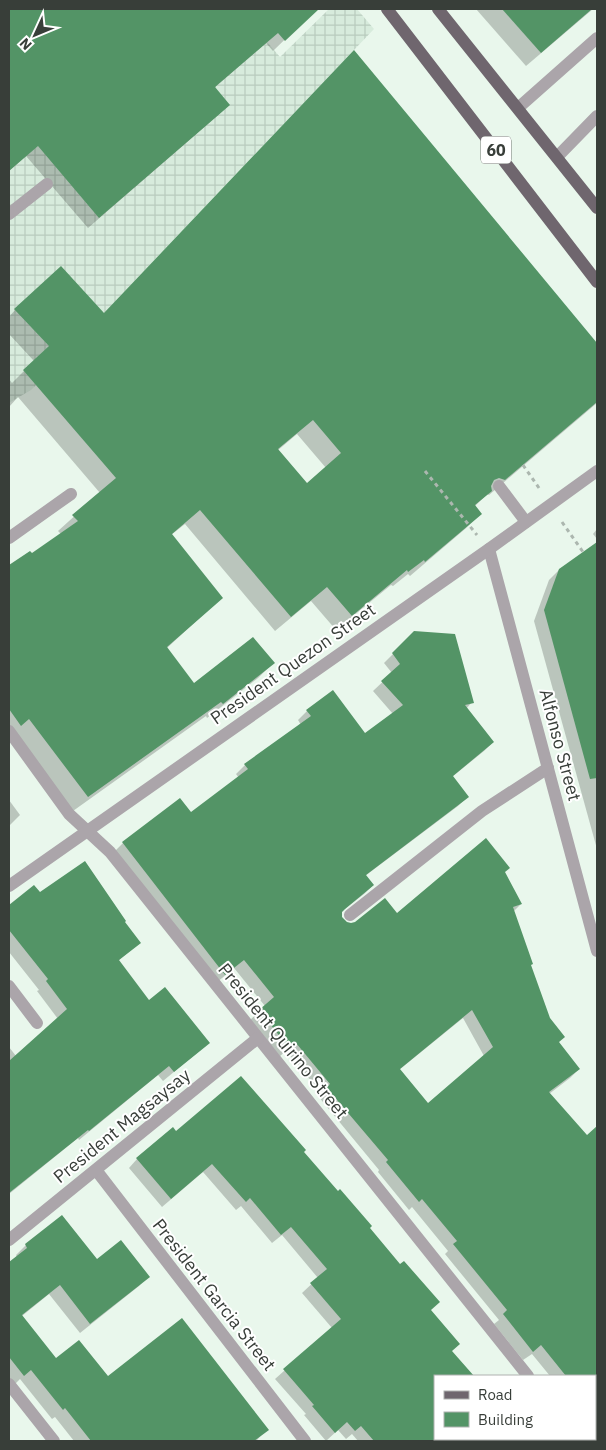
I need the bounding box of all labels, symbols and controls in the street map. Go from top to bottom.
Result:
north arrow [10,10,60,60]
text: N [16,34,36,54]
road number: 60 [481,136,511,164]
street label: President Quezon Street [206,598,380,729]
street label: Alfonso Street [534,686,586,803]
street label: President Quirino Street [213,958,353,1123]
street label: President Magsaysay [49,1063,195,1188]
street label: President Garcia Street [148,1214,281,1375]
legend [434,1375,596,1440]
text: Road [478,1385,513,1404]
text: Building [478,1410,533,1429]

